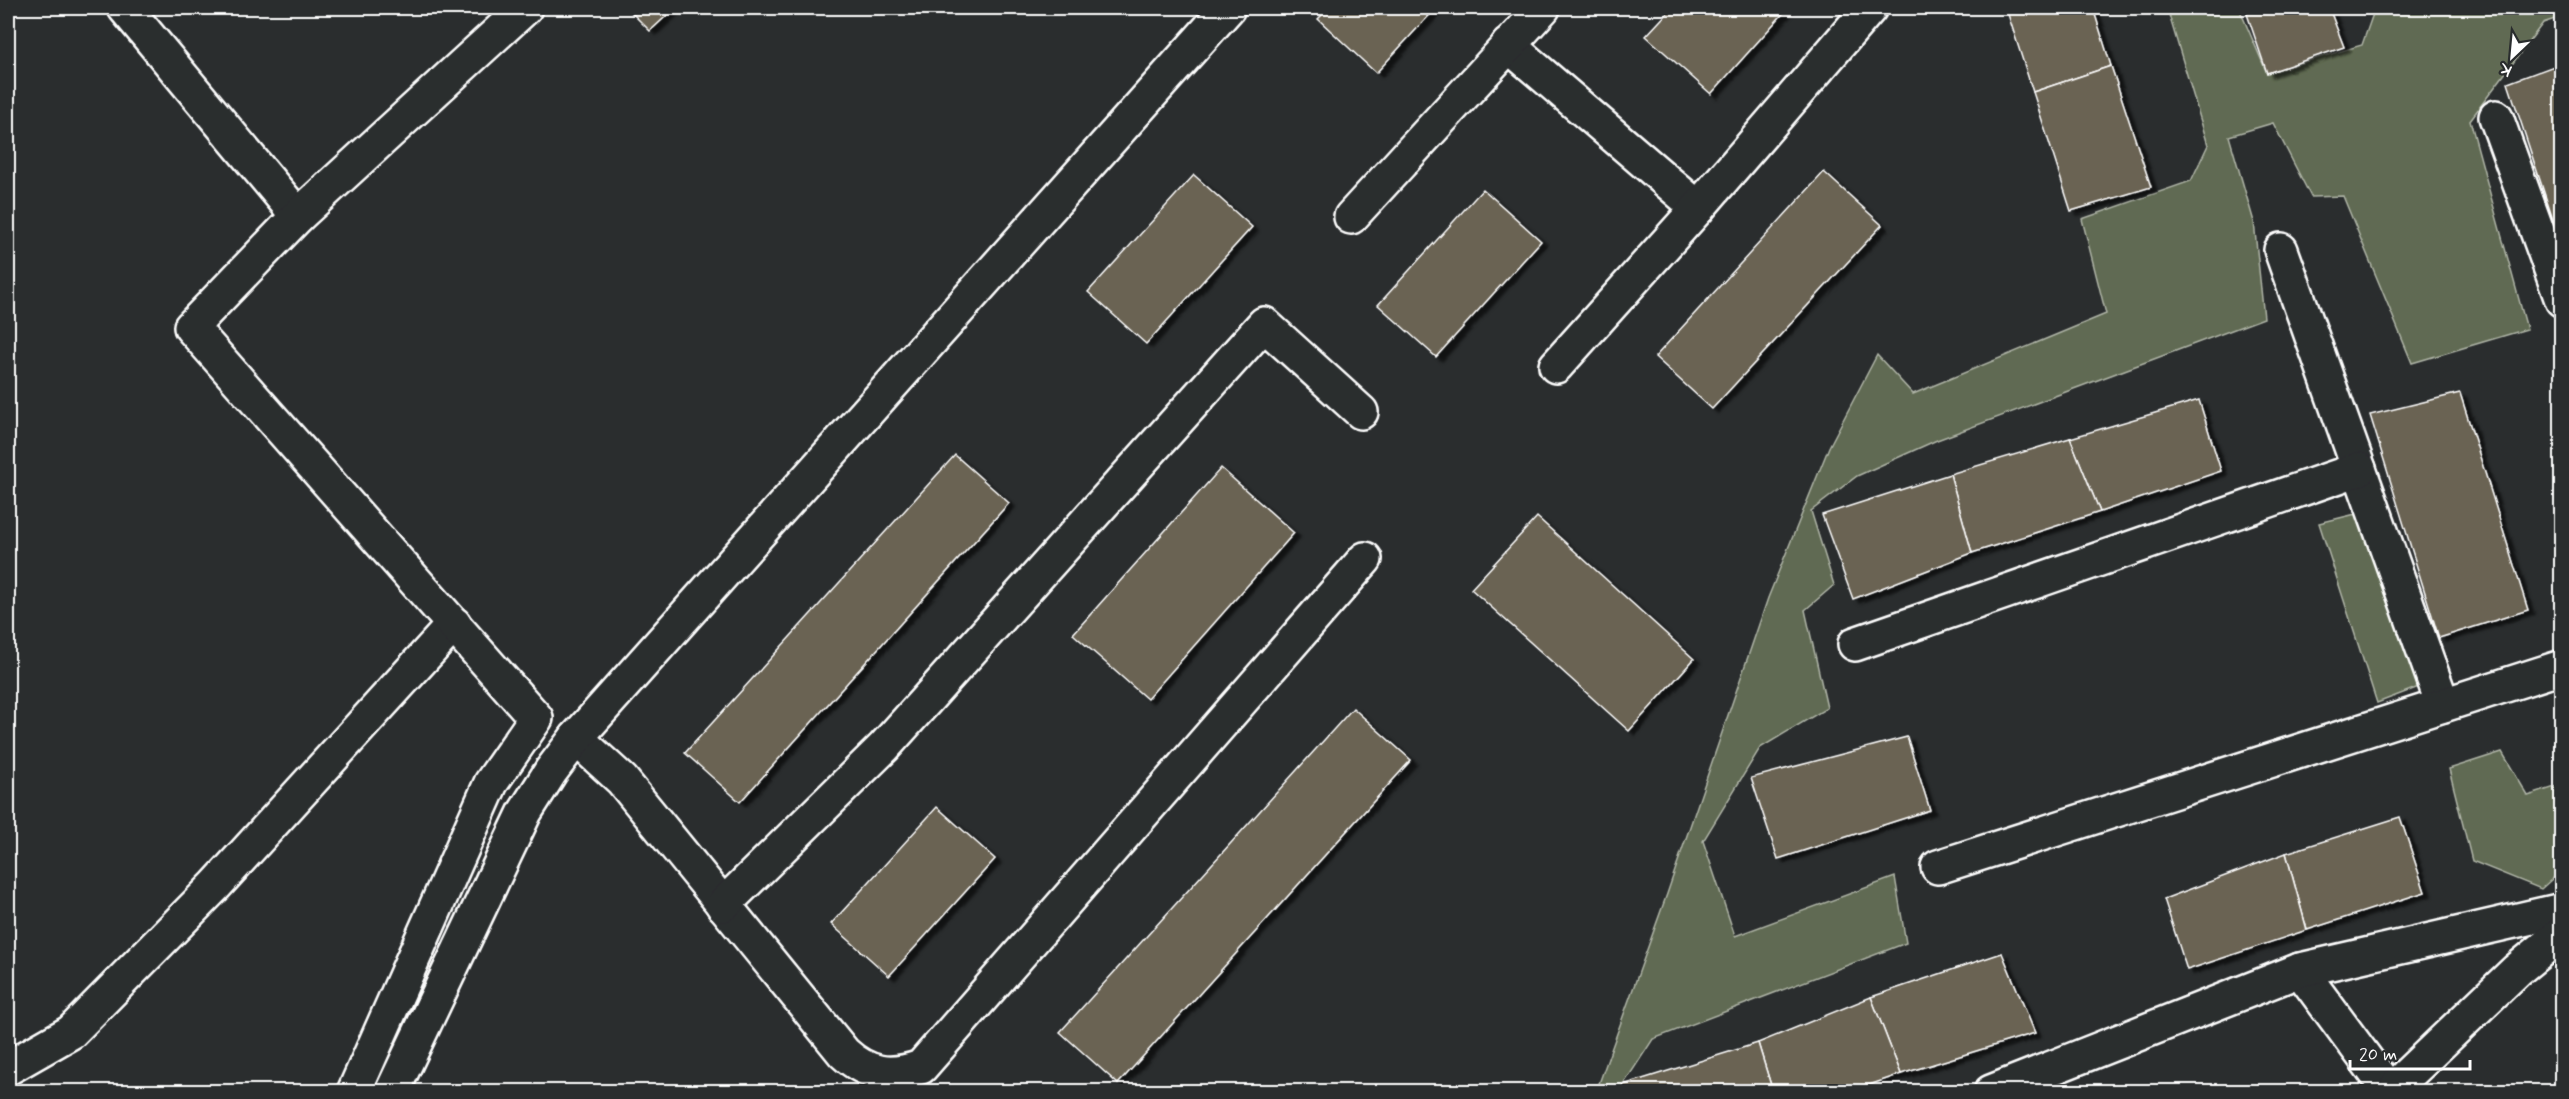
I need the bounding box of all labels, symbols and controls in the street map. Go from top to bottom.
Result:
north arrow [2482,27,2542,87]
text: K [2496,57,2516,81]
scale bar [2350,1033,2470,1071]
text: 20 m [2359,1043,2397,1067]

